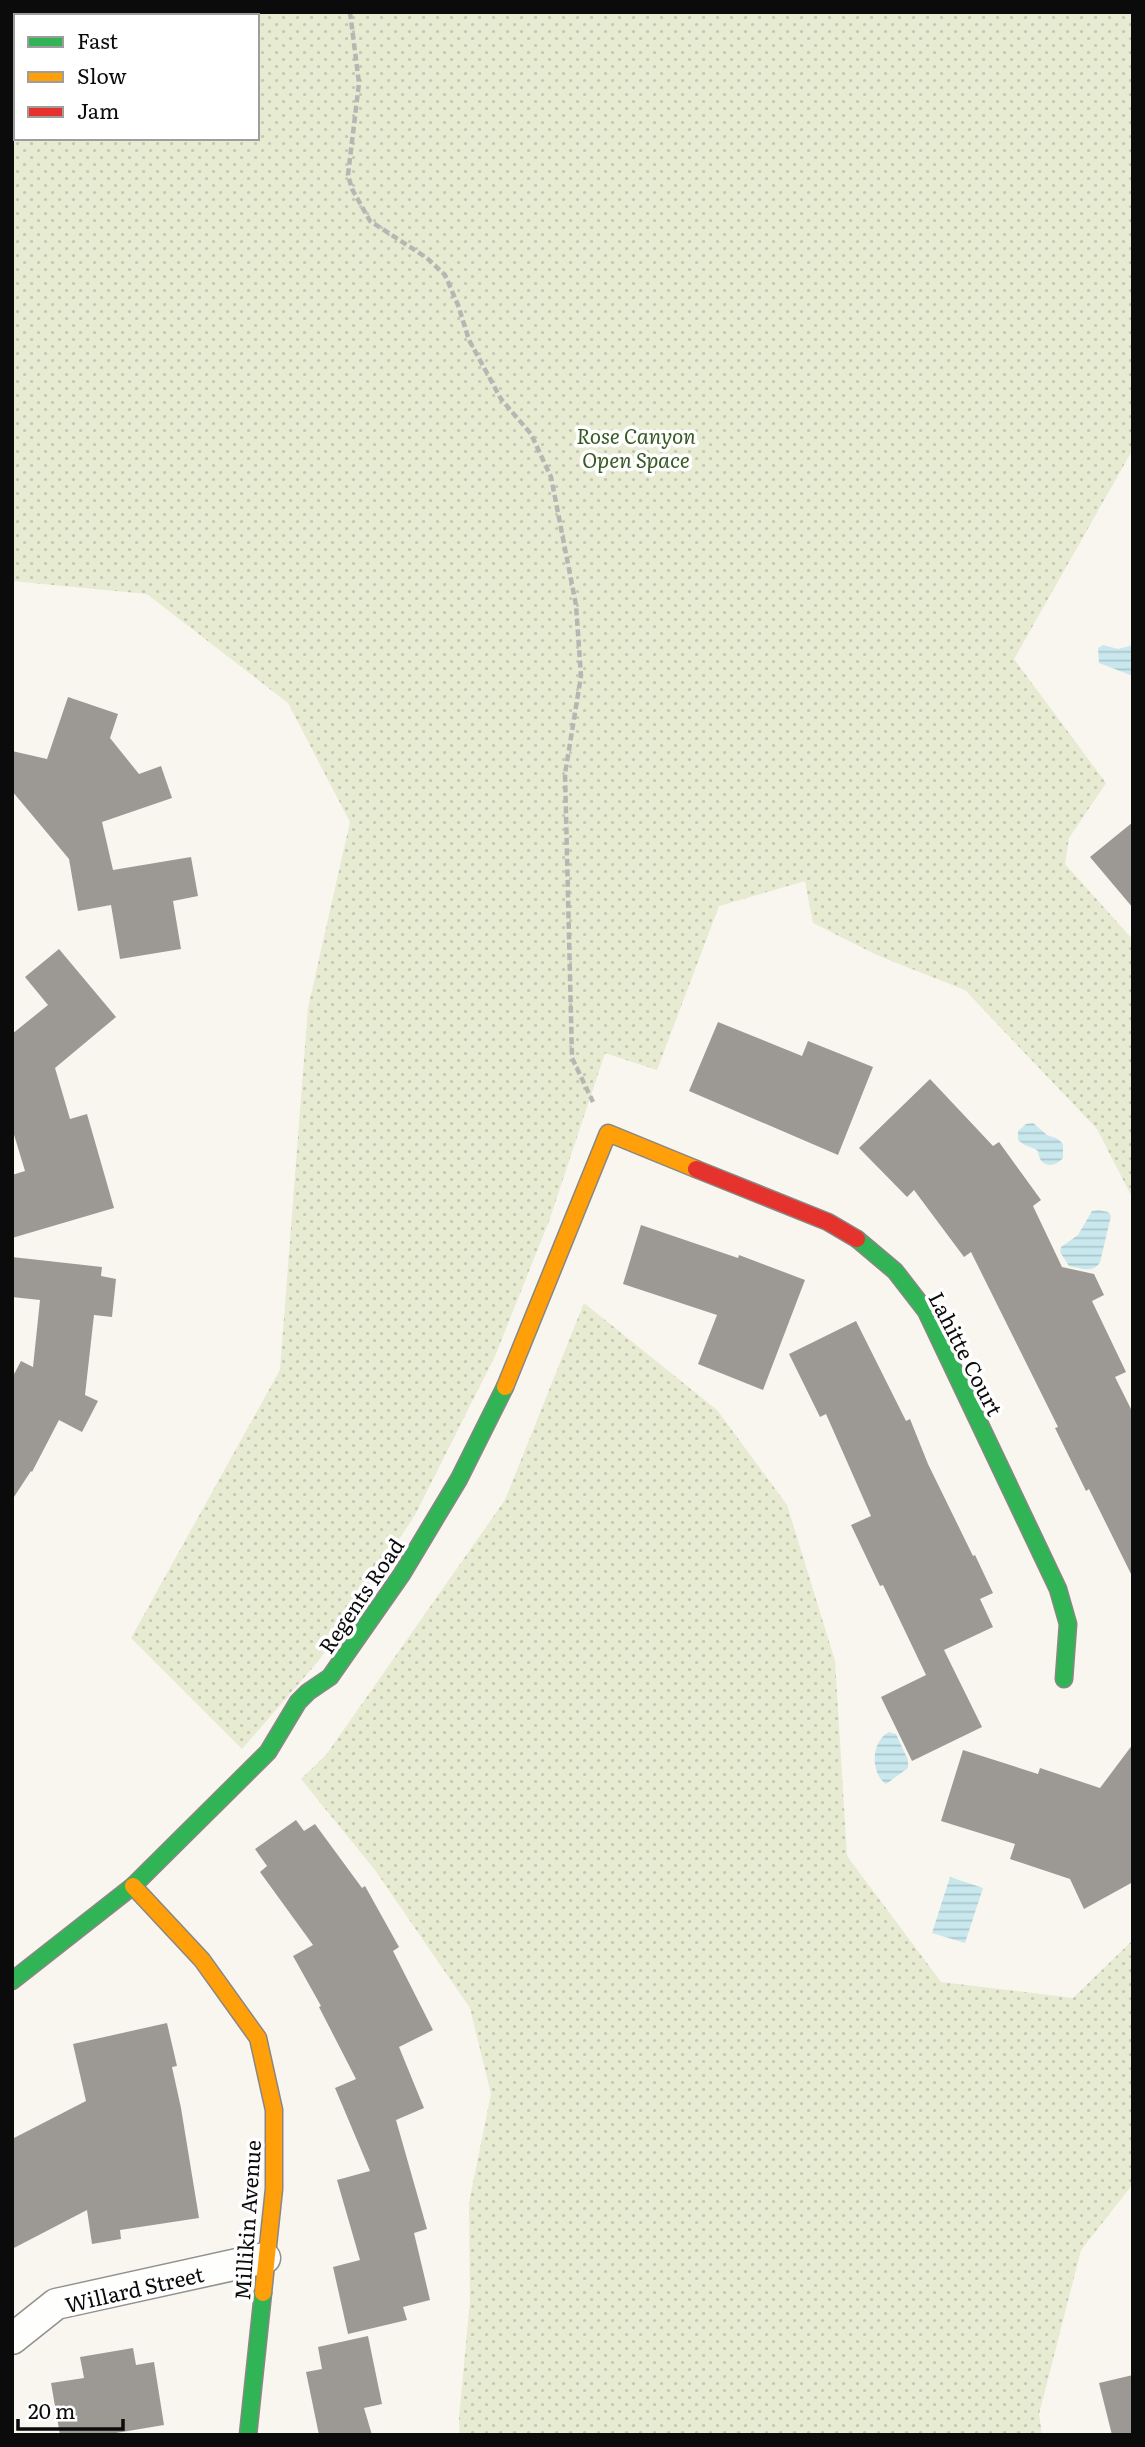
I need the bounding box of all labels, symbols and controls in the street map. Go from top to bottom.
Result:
legend [14,14,259,140]
text: Fast [77,24,118,55]
text: Slow [77,59,127,90]
text: Jam [77,94,119,125]
park label: Rose Canyon Open Space [576,419,696,474]
street label: Lahitte Court [922,1286,1012,1421]
street label: Regents Road [310,1531,410,1659]
street label: Millikin Avenue [225,2139,267,2301]
street label: Willard Street [62,2257,207,2319]
scale bar [18,2388,122,2432]
text: 20 m [28,2394,75,2425]

